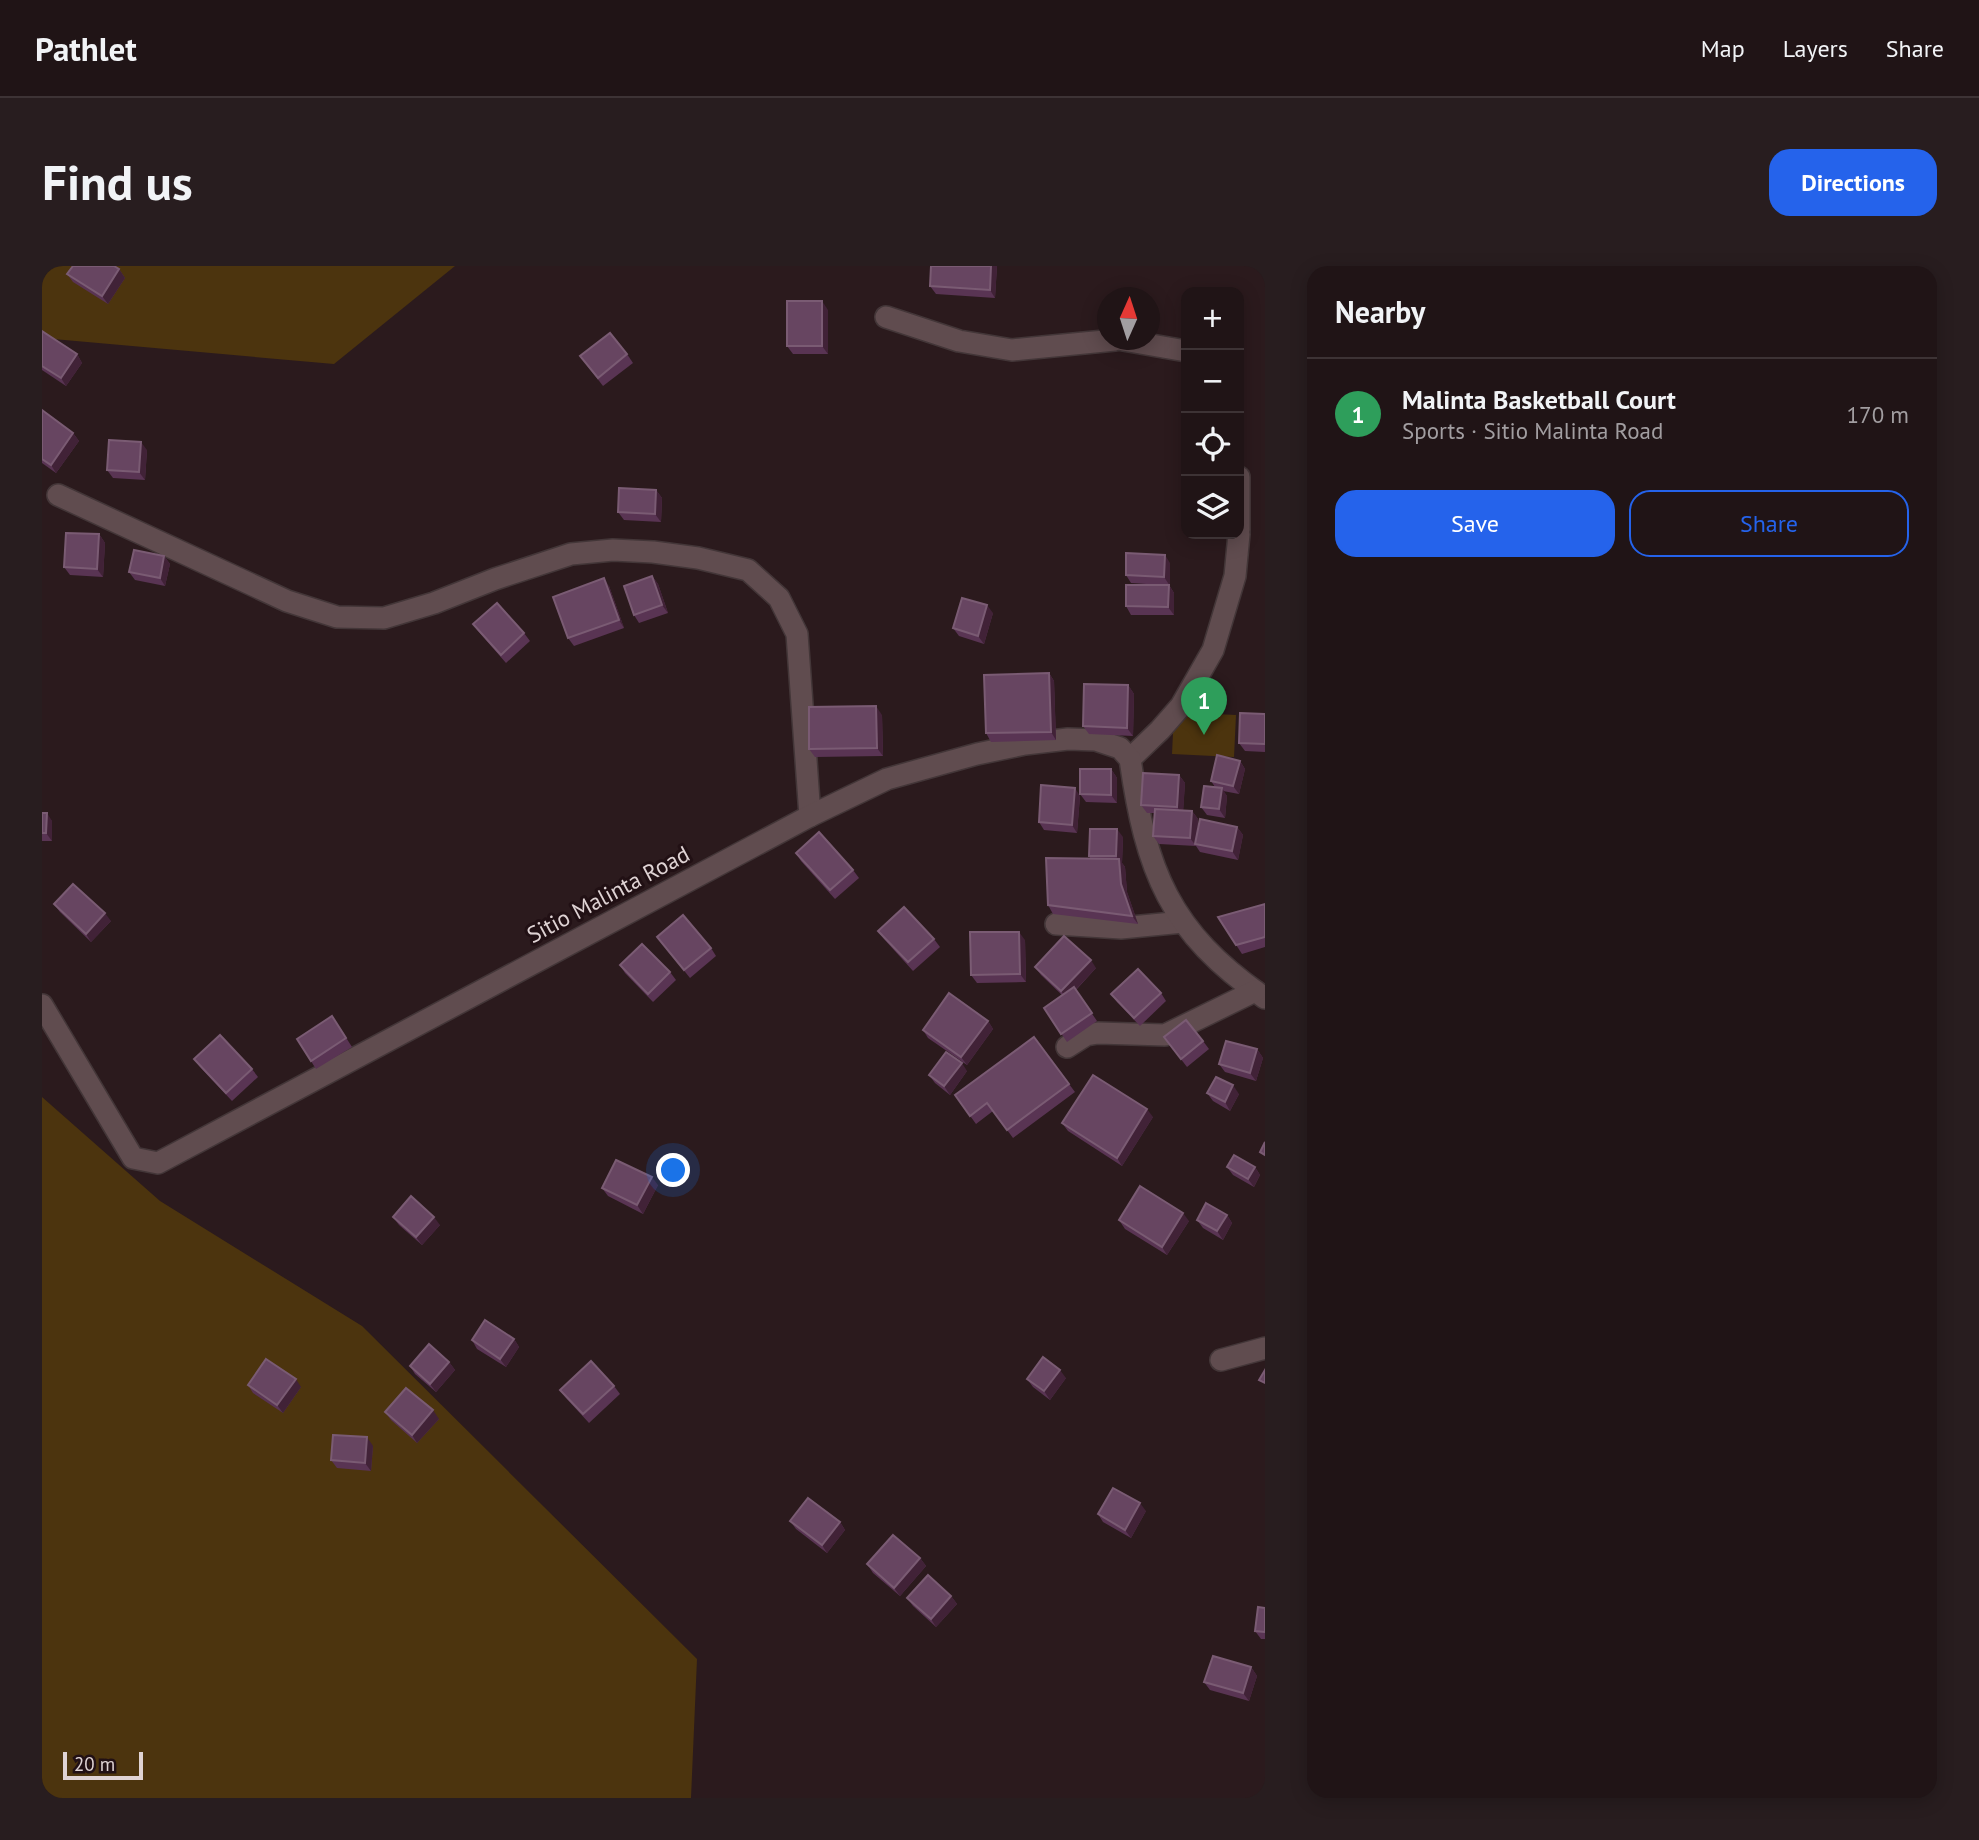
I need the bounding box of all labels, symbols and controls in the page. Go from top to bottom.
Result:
text: Pathlet [35,27,137,70]
text: Map [1701,33,1745,64]
text: Layers [1783,33,1848,64]
text: Share [1886,33,1944,64]
button: Directions [1769,149,1937,216]
text: Find us [42,150,193,214]
north arrow [1097,287,1160,350]
map controls [1181,287,1244,539]
button: + [1181,287,1244,350]
text: Nearby [1335,292,1425,331]
button: − [1181,350,1244,413]
text: Malinta Basketball Court [1402,383,1676,416]
text: 1 [1351,400,1365,429]
text: 170 m [1847,400,1909,429]
button: locate [1181,413,1244,476]
text: Sports · Sitio Malinta Road [1402,416,1663,445]
button: layers [1181,476,1244,539]
button: Save [1335,490,1615,557]
button: Share [1629,490,1909,557]
pin: 1 [1181,677,1227,735]
street label: Sitio Malinta Road [522,839,694,949]
your location [656,1153,690,1187]
scale bar [63,1749,144,1781]
text: 20 m [74,1752,115,1776]

